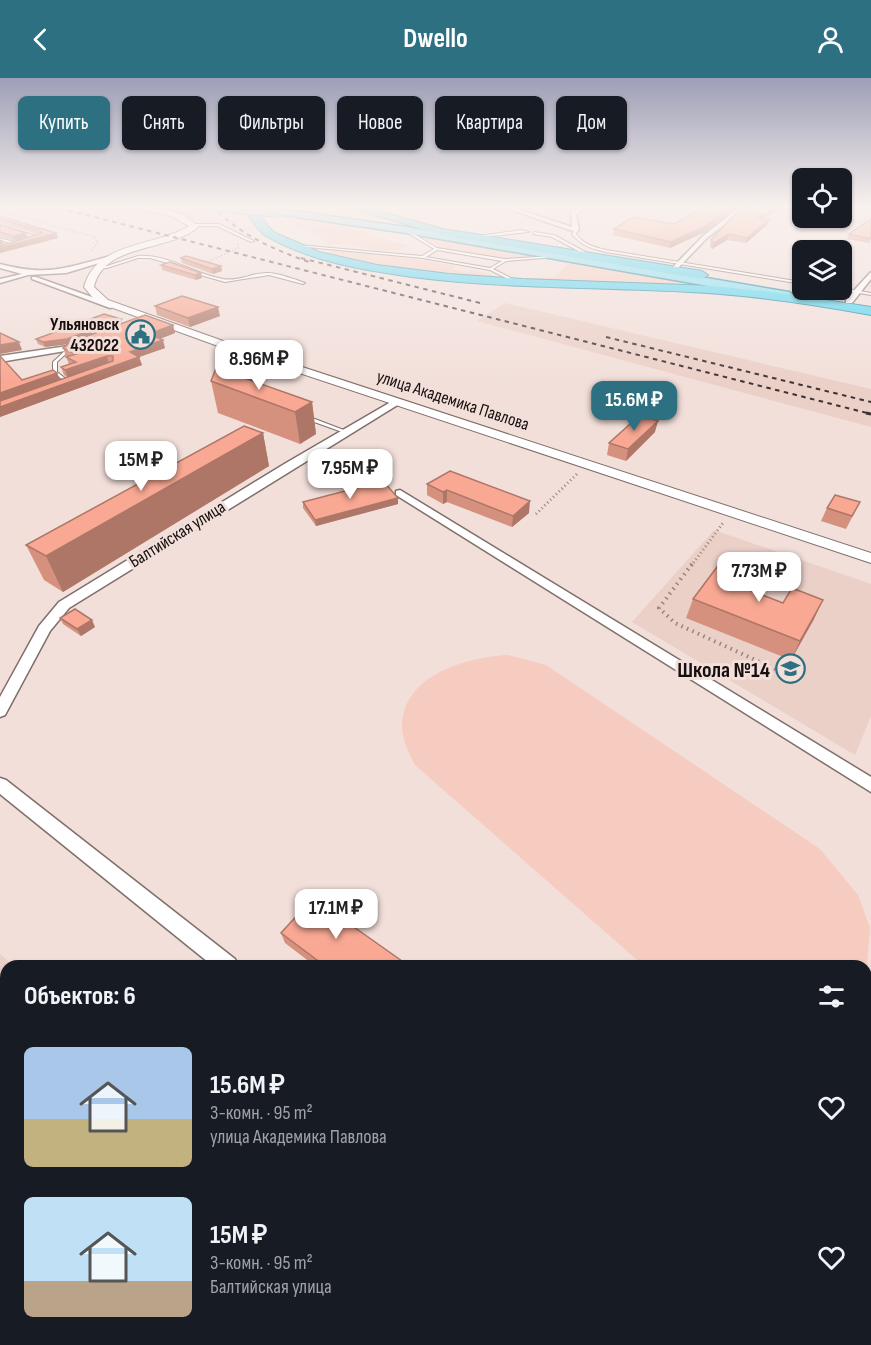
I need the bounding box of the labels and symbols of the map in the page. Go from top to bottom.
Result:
place label: Ульяновск 432022 [50,314,119,356]
public building icon: Ульяновск 432022 [124,318,156,350]
pin: 8.96M ₽ [204,340,314,391]
street label: улица Академика Павлова [374,366,532,435]
pin: 15.6M ₽ [579,381,689,432]
pin: 15M ₽ [99,441,183,492]
pin: 7.95M ₽ [295,449,405,500]
street label: Балтийская улица [125,496,229,572]
pin: 7.73M ₽ [704,552,814,603]
school or university icon: Школа №14 [775,653,807,685]
place label: Школа №14 [677,657,770,684]
pin: 17.1M ₽ [281,889,391,940]

